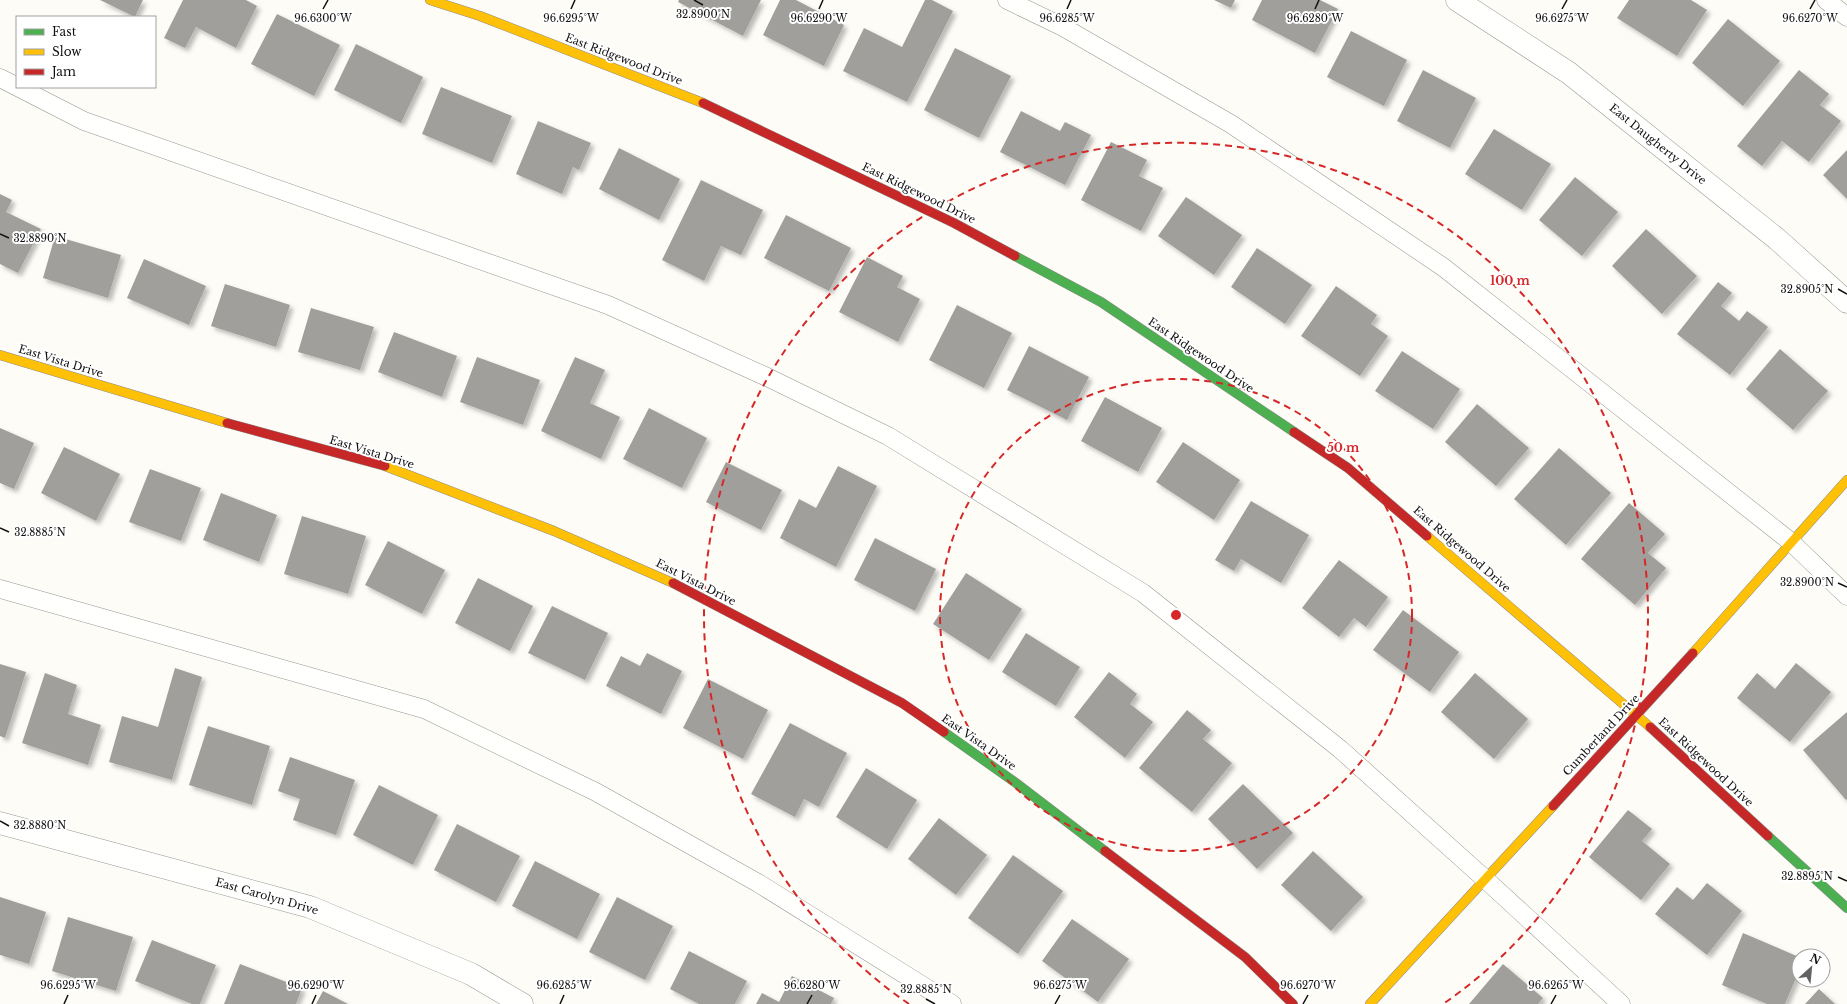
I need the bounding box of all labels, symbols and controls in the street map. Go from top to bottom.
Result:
text: 32.8900°N [676,8,730,21]
text: 96.6300°W [294,12,352,25]
text: 96.6295°W [543,12,599,25]
text: 96.6290°W [791,12,848,25]
text: 96.6285°W [1040,12,1095,25]
text: 96.6280°W [1287,12,1343,25]
text: 96.6275°W [1535,12,1589,25]
text: 96.6270°W [1782,12,1838,25]
legend [16,16,156,88]
text: Fast [52,24,77,39]
street label: East Ridgewood Drive [563,30,685,88]
text: Slow [52,44,82,59]
text: Jam [50,64,76,79]
street label: East Daugherty Drive [1607,101,1709,187]
street label: East Ridgewood Drive [860,159,978,227]
text: 32.8890°N [13,232,67,245]
text: 100 m [1490,273,1531,288]
text: 32.8905°N [1781,283,1833,296]
street label: East Ridgewood Drive [1145,314,1257,396]
street label: East Vista Drive [17,341,105,381]
street label: East Vista Drive [328,432,416,472]
text: 50 m [1327,440,1360,455]
street label: East Ridgewood Drive [1410,503,1514,595]
text: 32.8885°N [14,526,66,539]
street label: East Vista Drive [654,556,738,608]
text: 32.8900°N [1780,576,1834,589]
centre of rings [1169,608,1183,622]
street label: Cumberland Drive [1560,691,1642,779]
street label: East Vista Drive [939,711,1019,773]
street label: East Ridgewood Drive [1656,714,1756,810]
text: 32.8880°N [14,819,66,832]
text: 32.8895°N [1781,870,1833,883]
street label: East Carolyn Drive [214,875,320,917]
north arrow [1791,948,1831,988]
text: N [1808,951,1824,968]
text: 96.6295°W [40,979,96,992]
text: 96.6290°W [288,979,345,992]
text: 96.6285°W [537,979,592,992]
text: 96.6280°W [784,979,840,992]
text: 96.6275°W [1033,979,1087,992]
text: 96.6270°W [1280,979,1336,992]
text: 96.6265°W [1528,979,1584,992]
text: 32.8885°N [900,983,952,996]

